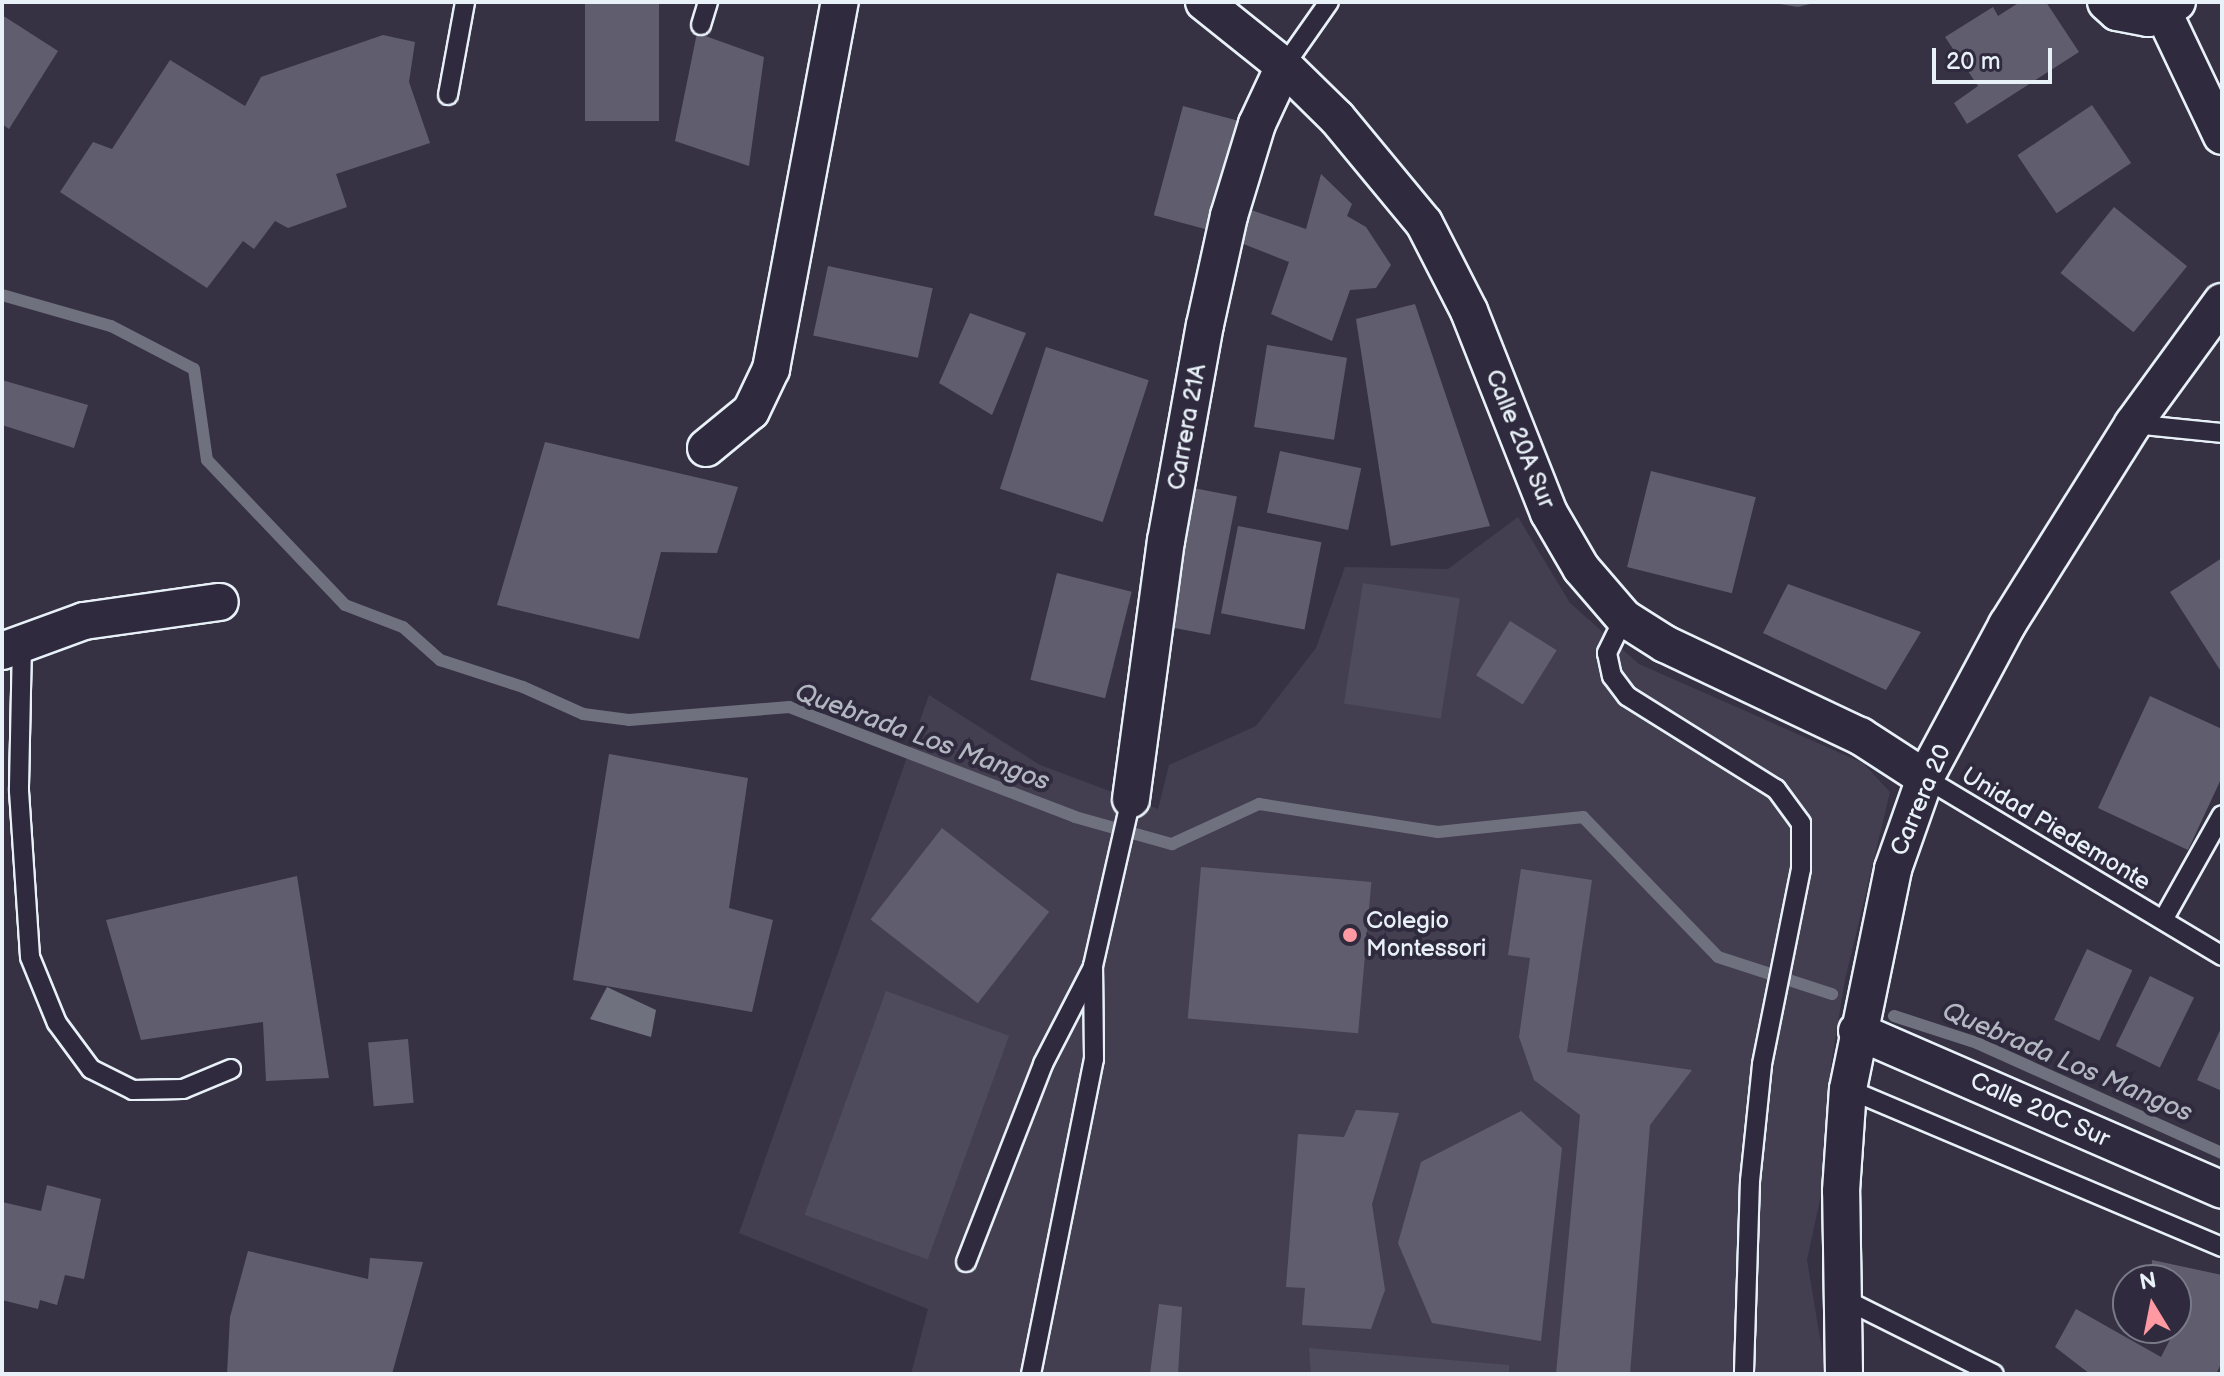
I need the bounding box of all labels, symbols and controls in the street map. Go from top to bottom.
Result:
scale bar [1936,32,2056,82]
text: 20 m [1946,47,2001,76]
street label: Carrera 21A [1162,362,1212,492]
street label: Calle 20A Sur [1479,365,1561,513]
water label: Quebrada Los Mangos [791,677,1053,799]
street label: Carrera 20 [1885,740,1957,860]
street label: Unidad Piedemonte [1956,761,2156,897]
place label: Colegio Montessori [1366,907,1486,963]
marker: Colegio Montessori [1341,926,1359,944]
water label: Quebrada Los Mangos [1937,996,2197,1130]
street label: Calle 20C Sur [1966,1066,2114,1154]
north arrow [2112,1264,2192,1344]
text: N [2138,1267,2159,1297]

